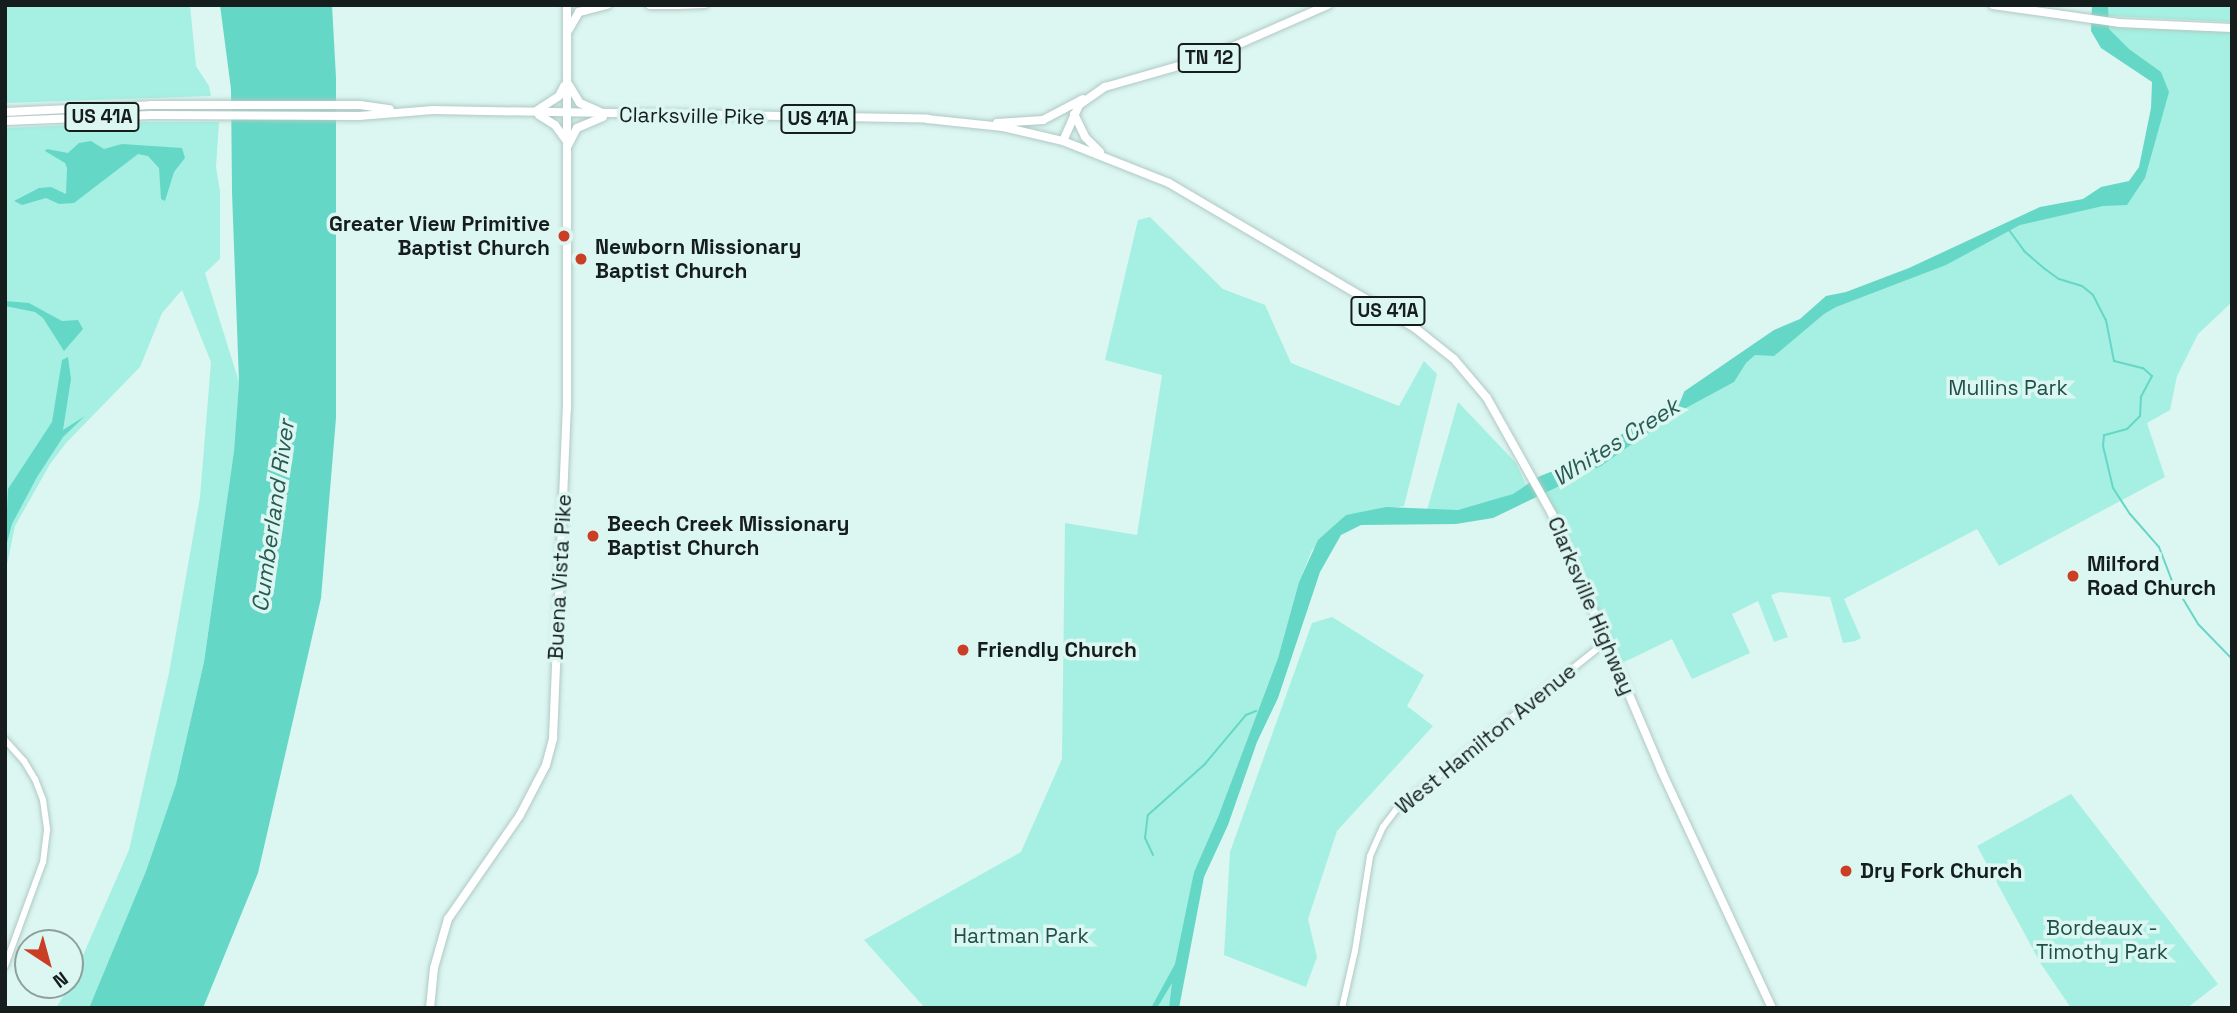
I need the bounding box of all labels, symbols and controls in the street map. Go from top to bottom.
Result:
road number: TN 12 [1178,43,1240,74]
road number: US 41A [64,102,140,132]
street label: Clarksville Pike [619,102,765,130]
road number: US 41A [780,104,856,134]
place label: Greater View Primitive Baptist Church [329,211,550,261]
marker: Greater View Primitive Baptist Church [556,228,572,244]
place label: Newborn Missionary Baptist Church [595,234,801,284]
marker: Newborn Missionary Baptist Church [573,251,589,267]
road number: US 41A [1350,296,1426,326]
park label: Mullins Park [1948,375,2068,401]
water label: Whites Creek [1547,392,1685,492]
water label: Cumberland River [246,418,300,614]
street label: Buena Vista Pike [543,493,577,661]
place label: Beech Creek Missionary Baptist Church [607,511,850,561]
street label: Clarksville Highway [1542,513,1640,699]
marker: Beech Creek Missionary Baptist Church [585,528,601,544]
place label: Milford Road Church [2087,551,2216,601]
marker: Milford Road Church [2065,568,2081,584]
place label: Friendly Church [977,637,1137,663]
marker: Friendly Church [955,642,971,658]
street label: West Hamilton Avenue [1391,658,1581,820]
place label: Dry Fork Church [1860,858,2022,884]
marker: Dry Fork Church [1838,863,1854,879]
park label: Bordeaux - Timothy Park [2036,915,2168,965]
park label: Hartman Park [953,923,1089,949]
north arrow [14,929,84,999]
text: N [48,966,73,994]

